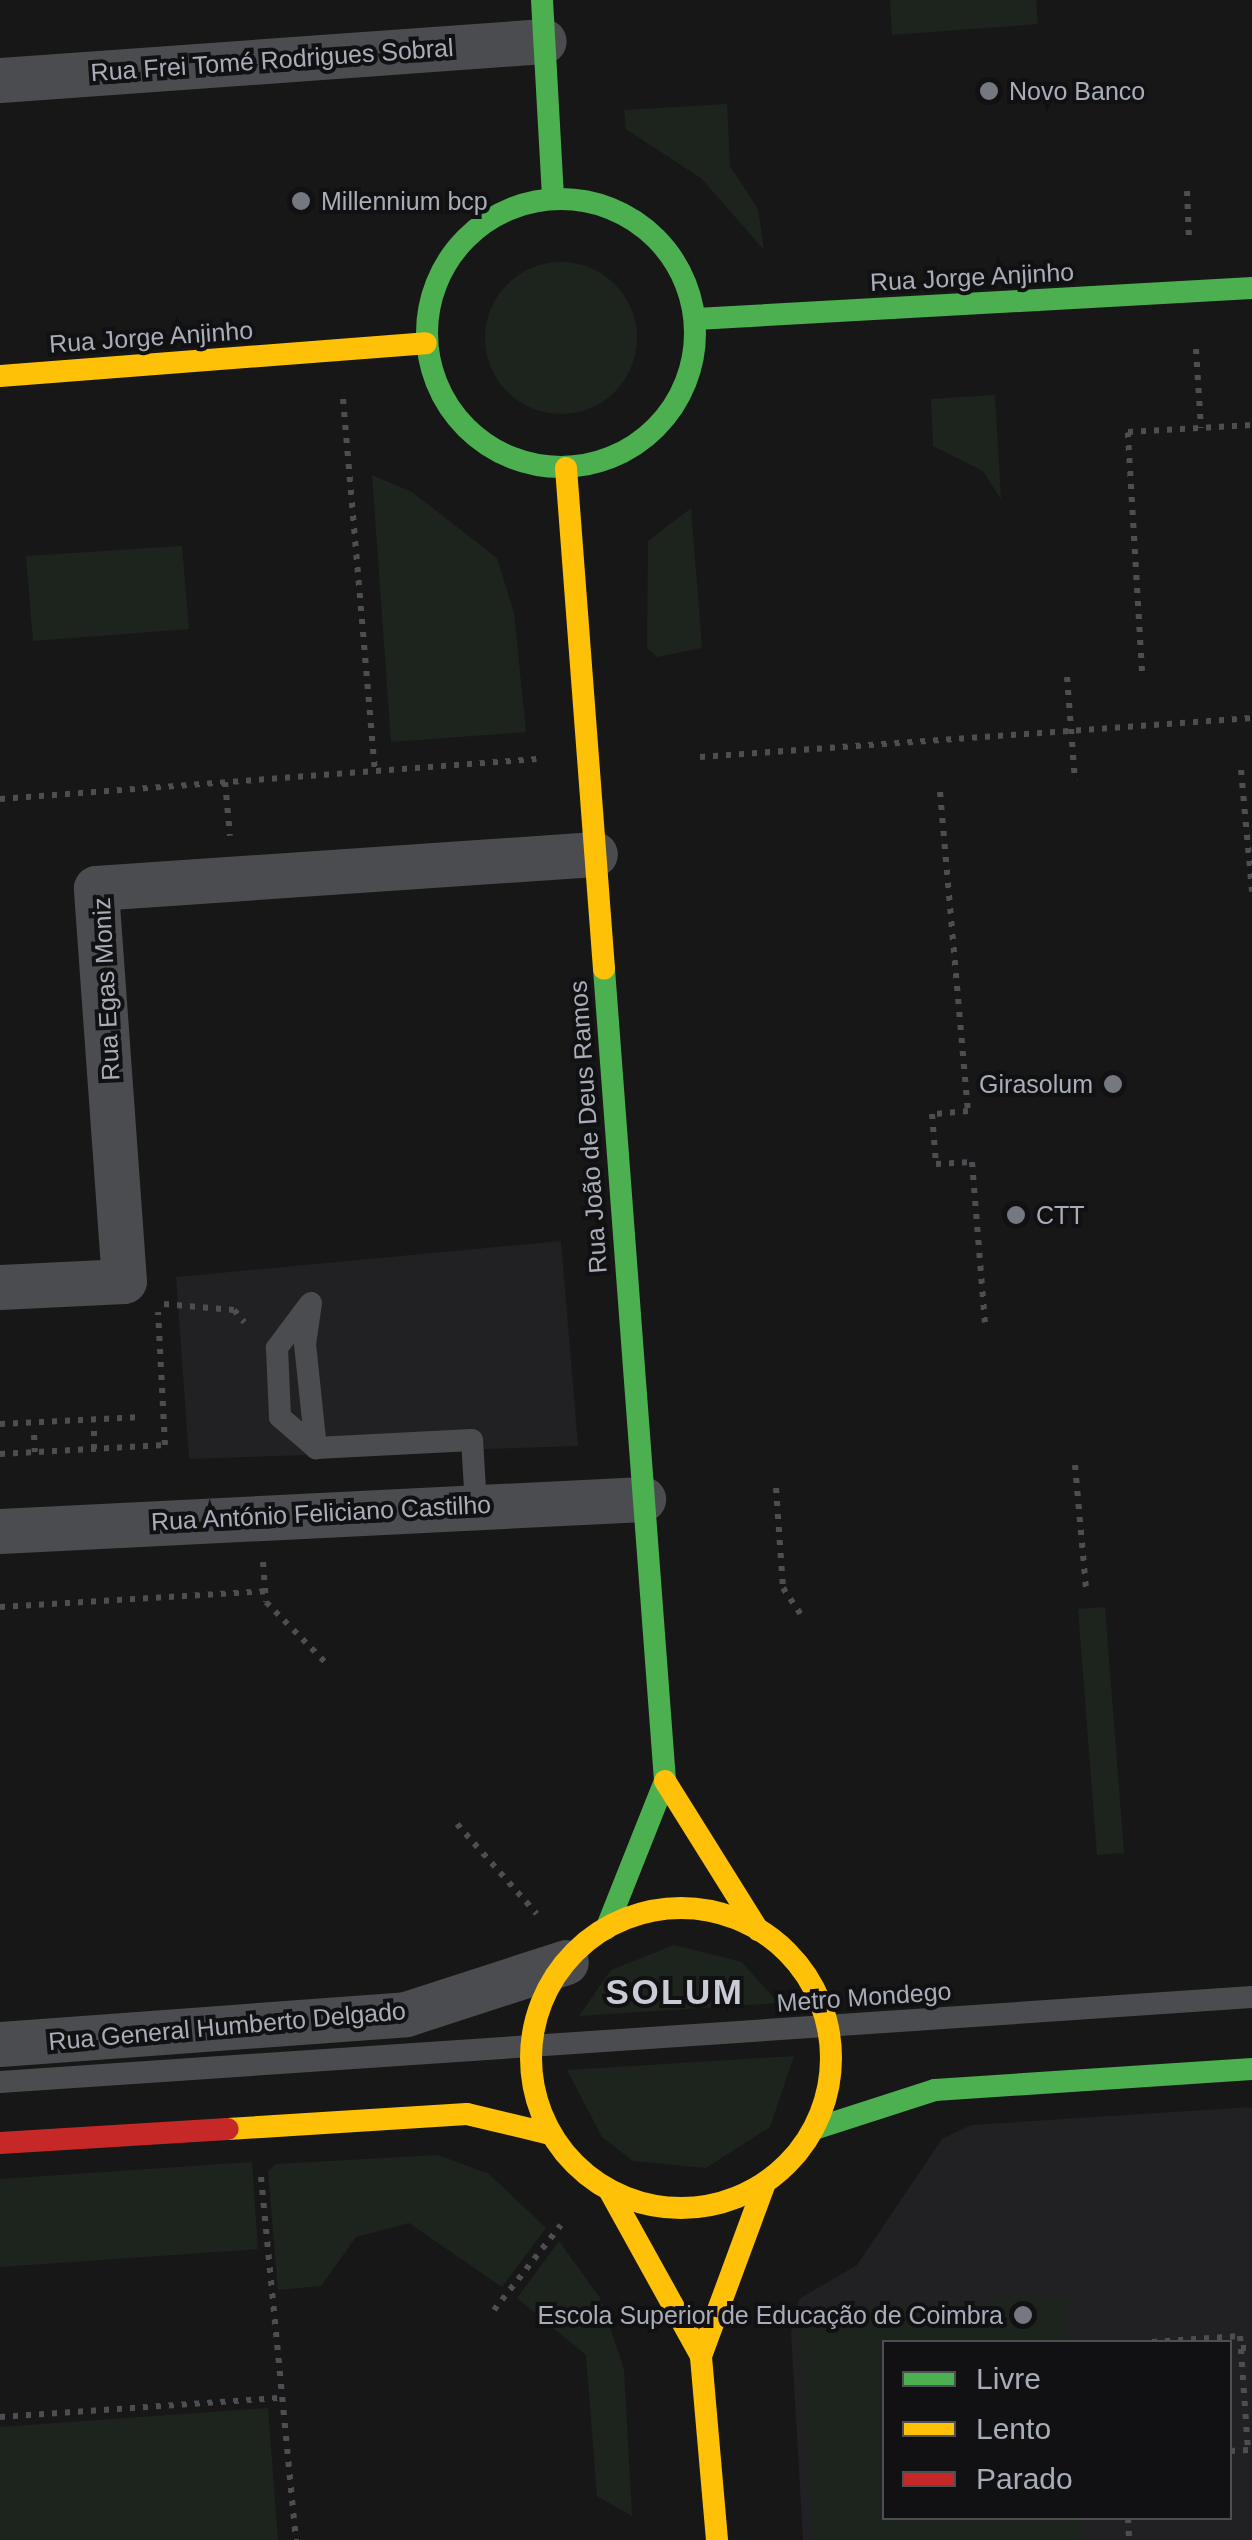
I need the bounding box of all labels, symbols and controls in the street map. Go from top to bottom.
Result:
street label: Rua Frei Tomé Rodrigues Sobral [89,32,455,88]
place label: Novo Banco [1009,76,1145,106]
marker: Novo Banco [978,80,1000,102]
place label: Millennium bcp [321,186,488,216]
marker: Millennium bcp [290,190,312,212]
street label: Rua Jorge Anjinho [869,257,1075,297]
street label: Rua Jorge Anjinho [47,315,255,359]
street label: Rua Egas Moniz [86,897,126,1081]
street label: Rua João de Deus Ramos [563,980,613,1274]
place label: Girasolum [979,1069,1093,1099]
marker: Girasolum [1102,1073,1124,1095]
place label: CTT [1036,1200,1085,1230]
marker: CTT [1005,1204,1027,1226]
street label: Rua António Feliciano Castilho [150,1489,492,1537]
district label: SOLUM [606,1971,744,2013]
street label: Metro Mondego [776,1976,952,2018]
street label: Rua General Humberto Delgado [47,1995,407,2057]
place label: Escola Superior de Educação de Coimbra [537,2300,1003,2330]
marker: Escola Superior de Educação de Coimbra [1012,2304,1034,2326]
legend [882,2340,1232,2520]
text: Livre [976,2362,1041,2395]
text: Lento [976,2412,1051,2445]
text: Parado [976,2462,1073,2495]

